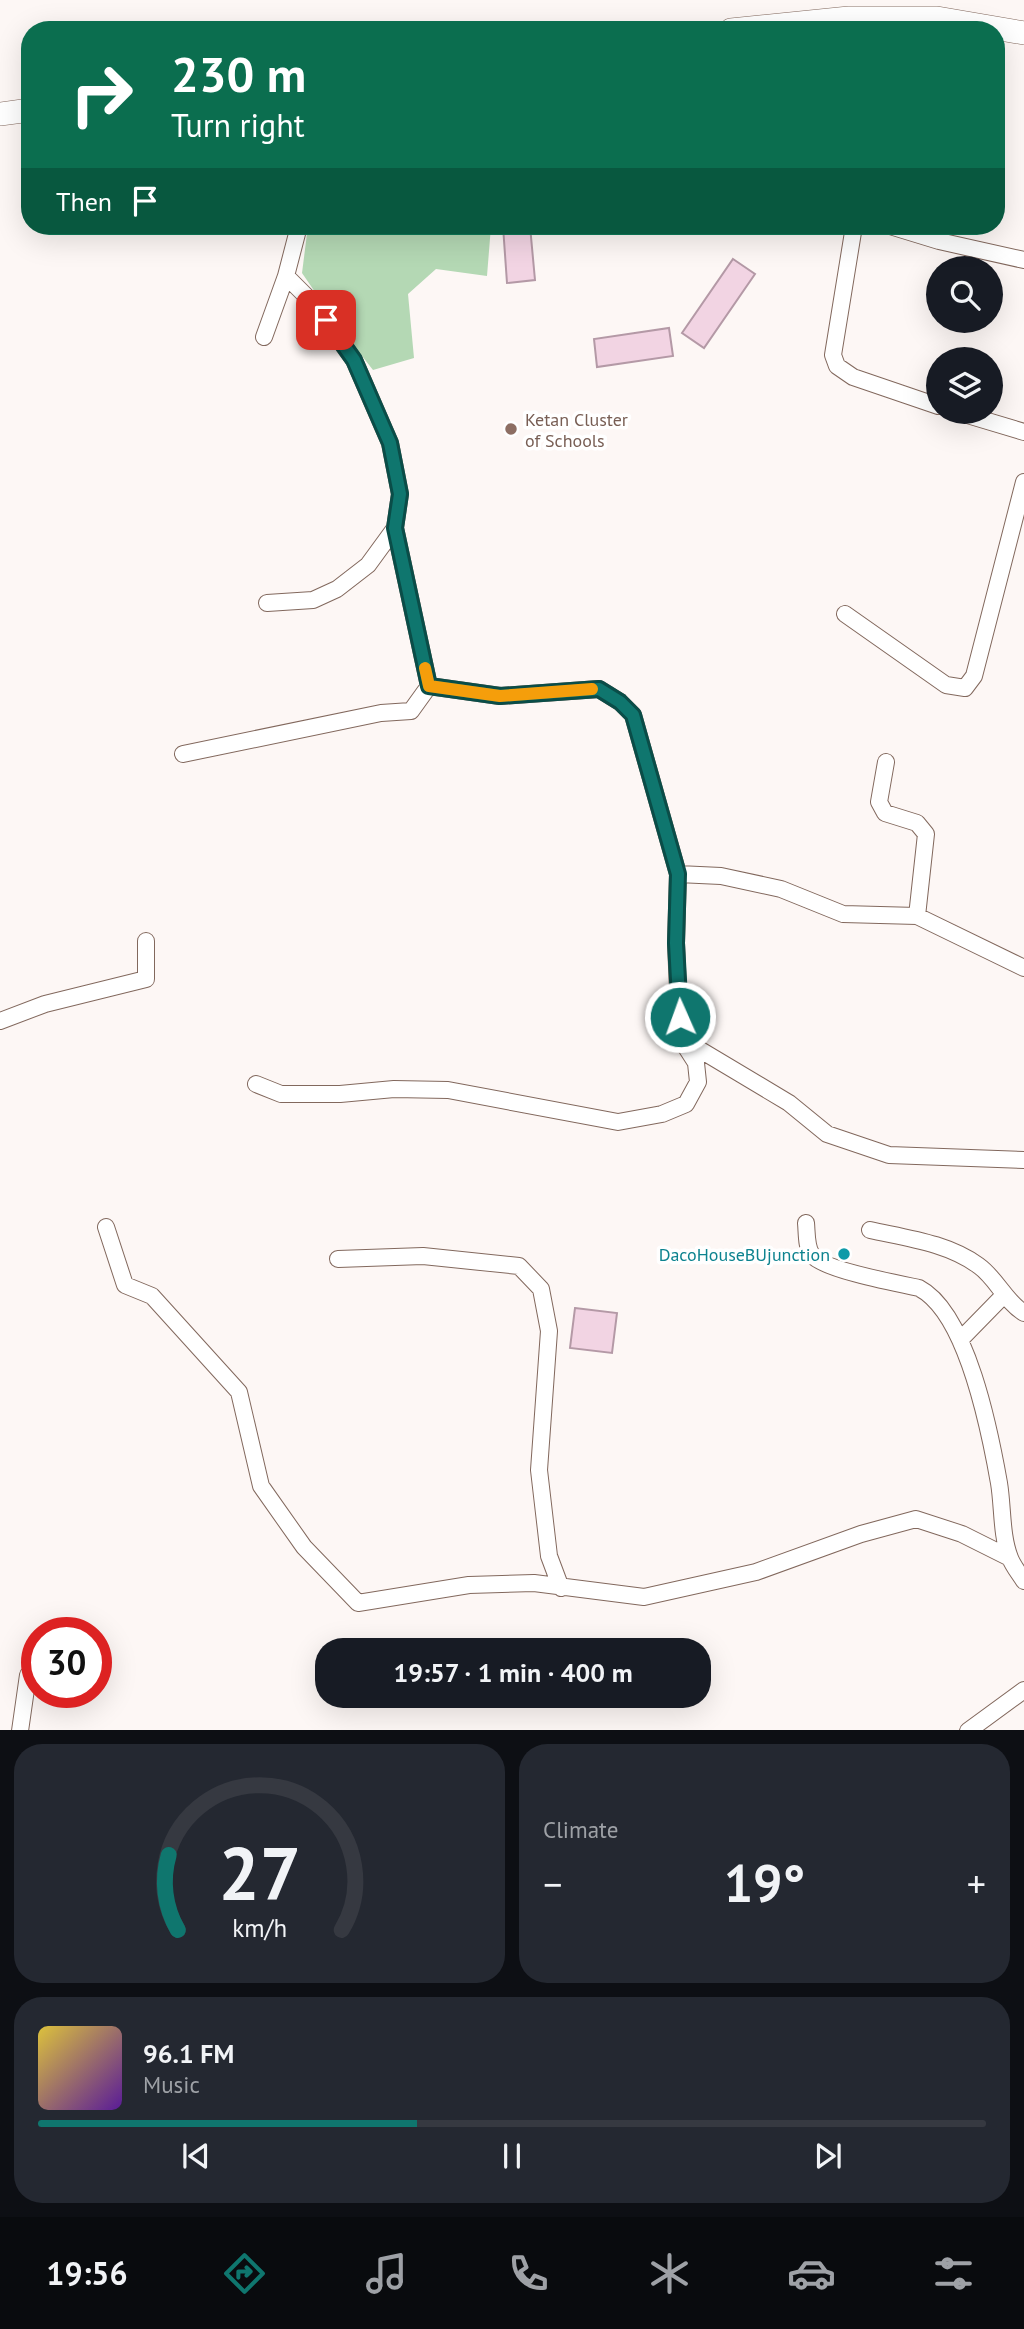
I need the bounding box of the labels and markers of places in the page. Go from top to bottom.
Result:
pin [296,290,356,350]
place label: Ketan Cluster of Schools [525,408,628,452]
marker: Ketan Cluster of Schools [503,421,519,437]
place label: DacoHouseBUjunction [659,1243,830,1266]
marker: DacoHouseBUjunction [836,1246,852,1262]

